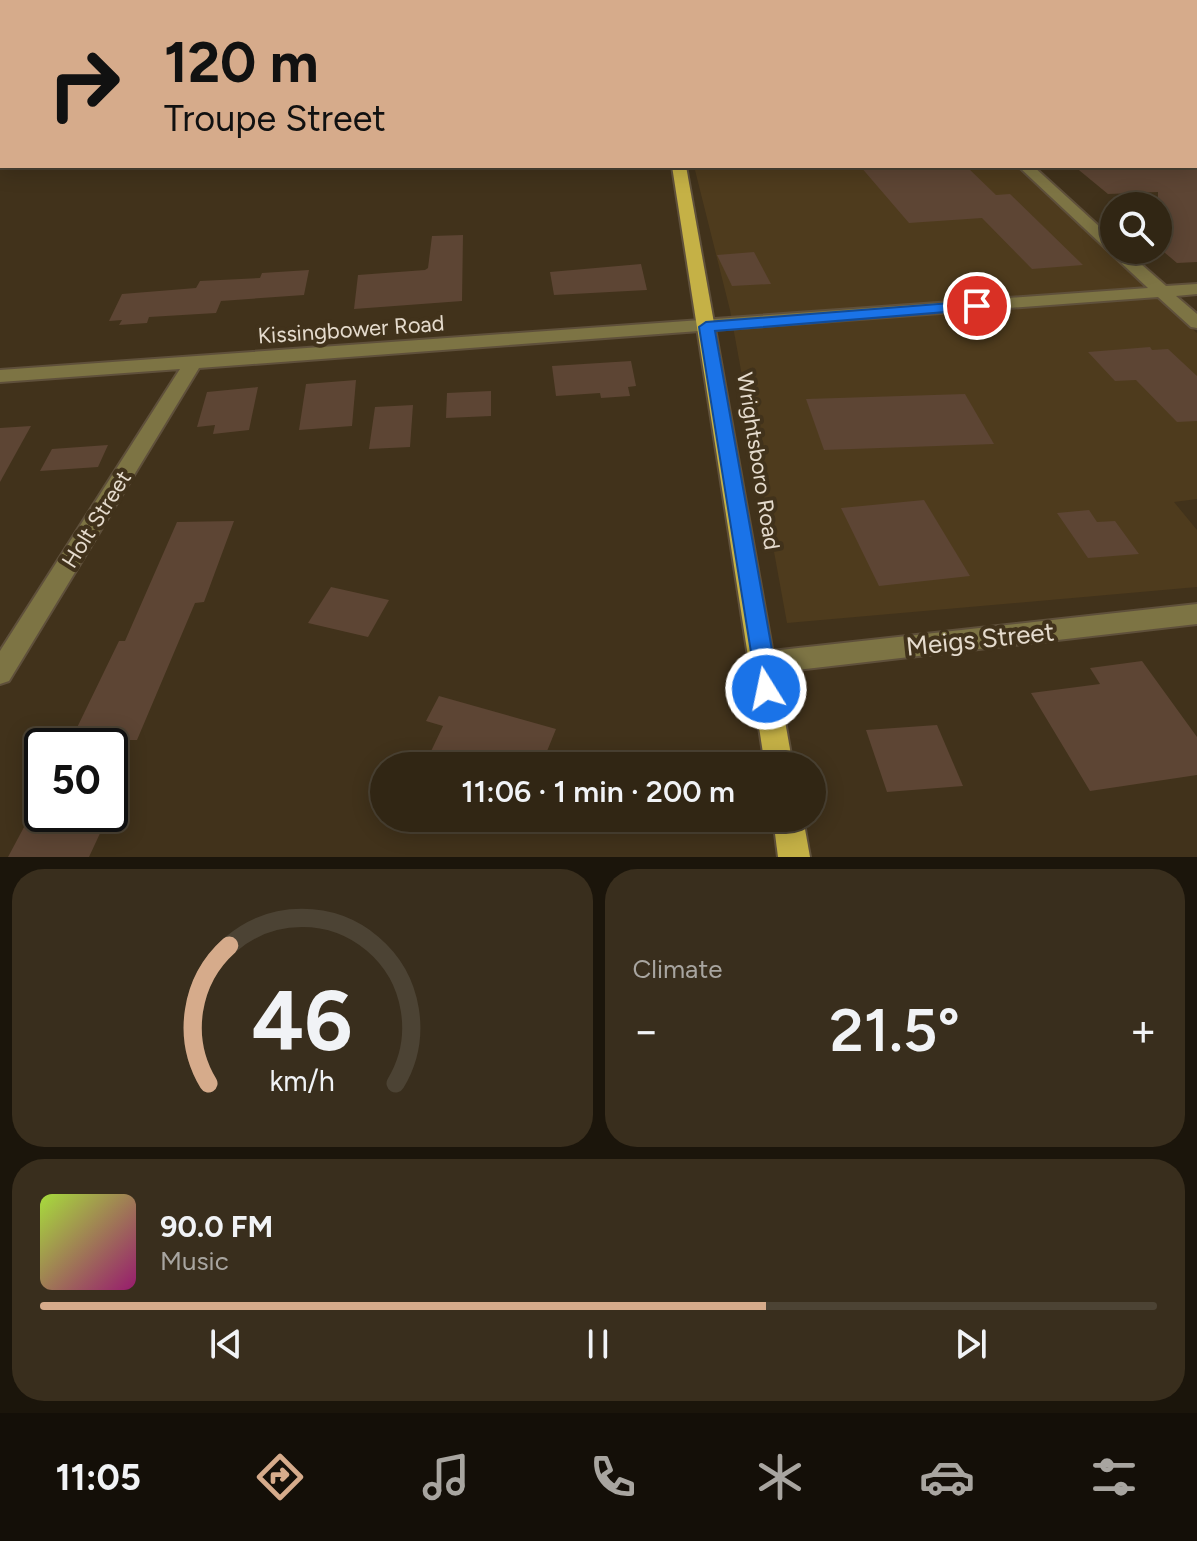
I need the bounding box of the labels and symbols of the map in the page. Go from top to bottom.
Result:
pin [943,272,1011,340]
street label: Kissingbower Road [257,310,445,349]
street label: Wrightsboro Road [731,370,786,552]
street label: Holt Street [56,466,137,573]
street label: Meigs Street [904,615,1056,663]
position arrow [724,647,808,731]
speed limit sign: 50 [24,728,128,832]

